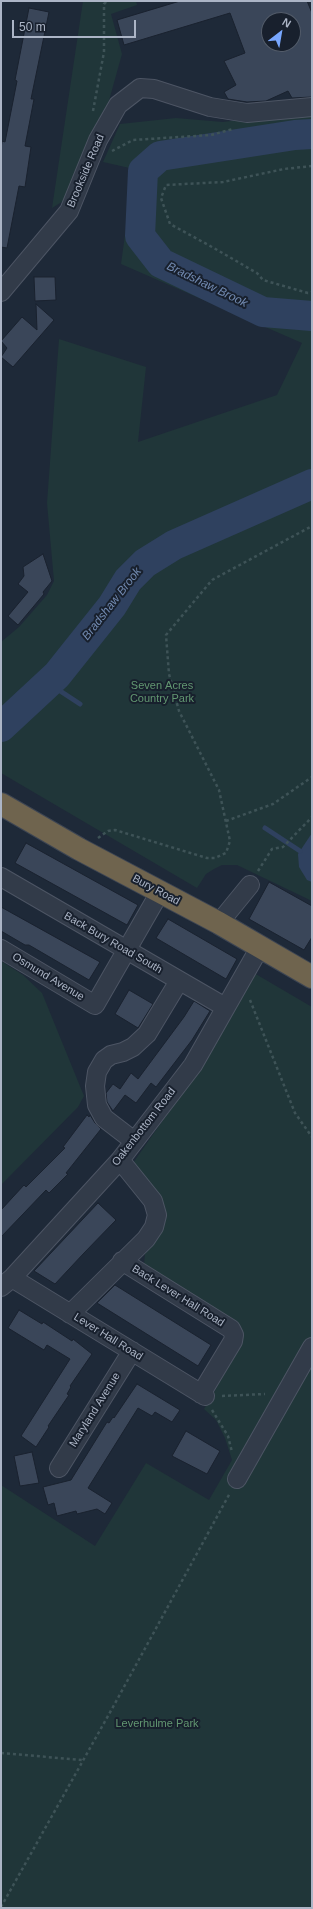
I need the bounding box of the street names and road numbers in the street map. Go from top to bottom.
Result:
street label: Brookside Road [65,132,107,210]
street label: Bury Road [130,872,182,908]
street label: Back Bury Road South [62,909,164,977]
street label: Osmund Avenue [10,950,86,1004]
street label: Oakenbottom Road [109,1085,179,1169]
street label: Back Lever Hall Road [129,1262,227,1330]
street label: Lever Hall Road [71,1311,145,1363]
street label: Maryland Avenue [67,1370,123,1450]

